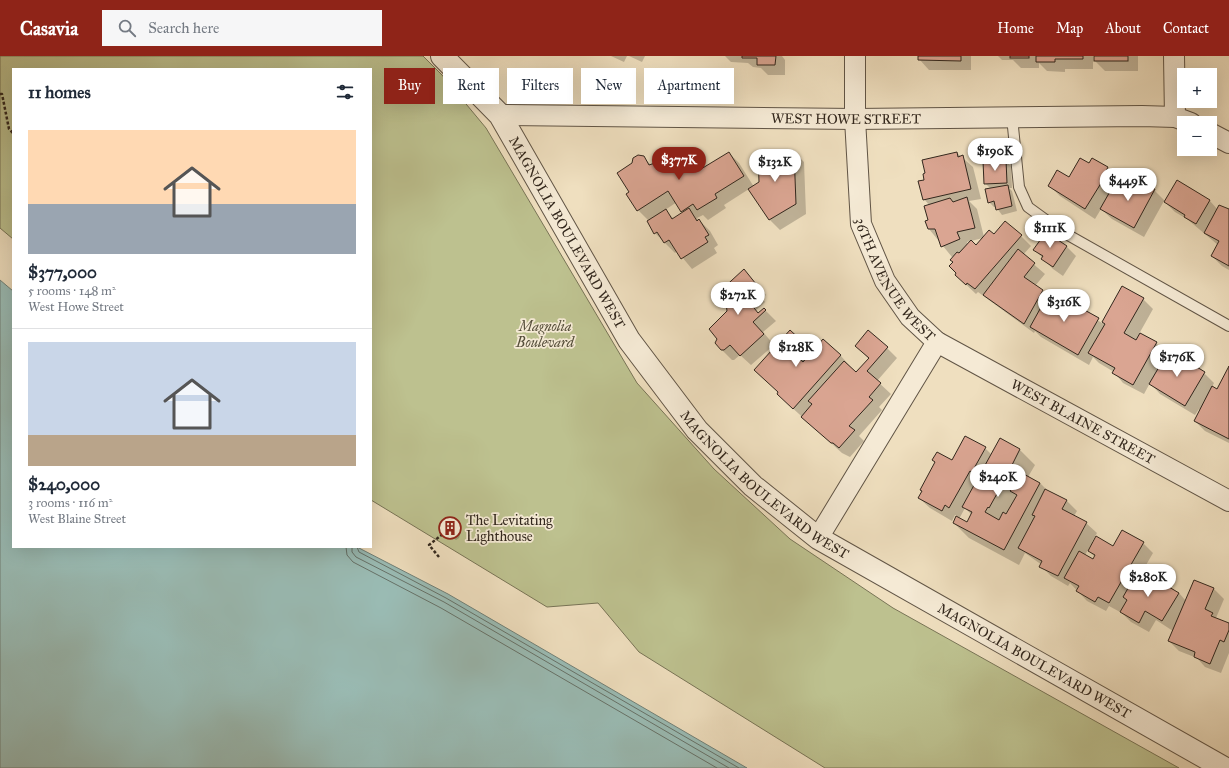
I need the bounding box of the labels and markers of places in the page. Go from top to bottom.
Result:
pin: $190K [967,138,1023,172]
pin: $377K [651,147,707,181]
pin: $132K [747,149,803,183]
pin: $449K [1100,168,1156,202]
pin: $111K [1022,215,1078,249]
pin: $272K [710,282,766,316]
pin: $316K [1036,289,1092,323]
pin: $128K [768,334,824,368]
pin: $176K [1149,344,1205,378]
pin: $240K [970,464,1026,498]
place label: The Levitating Lighthouse [466,512,553,545]
building icon: The Levitating Lighthouse [437,515,463,541]
pin: $280K [1120,564,1176,598]

